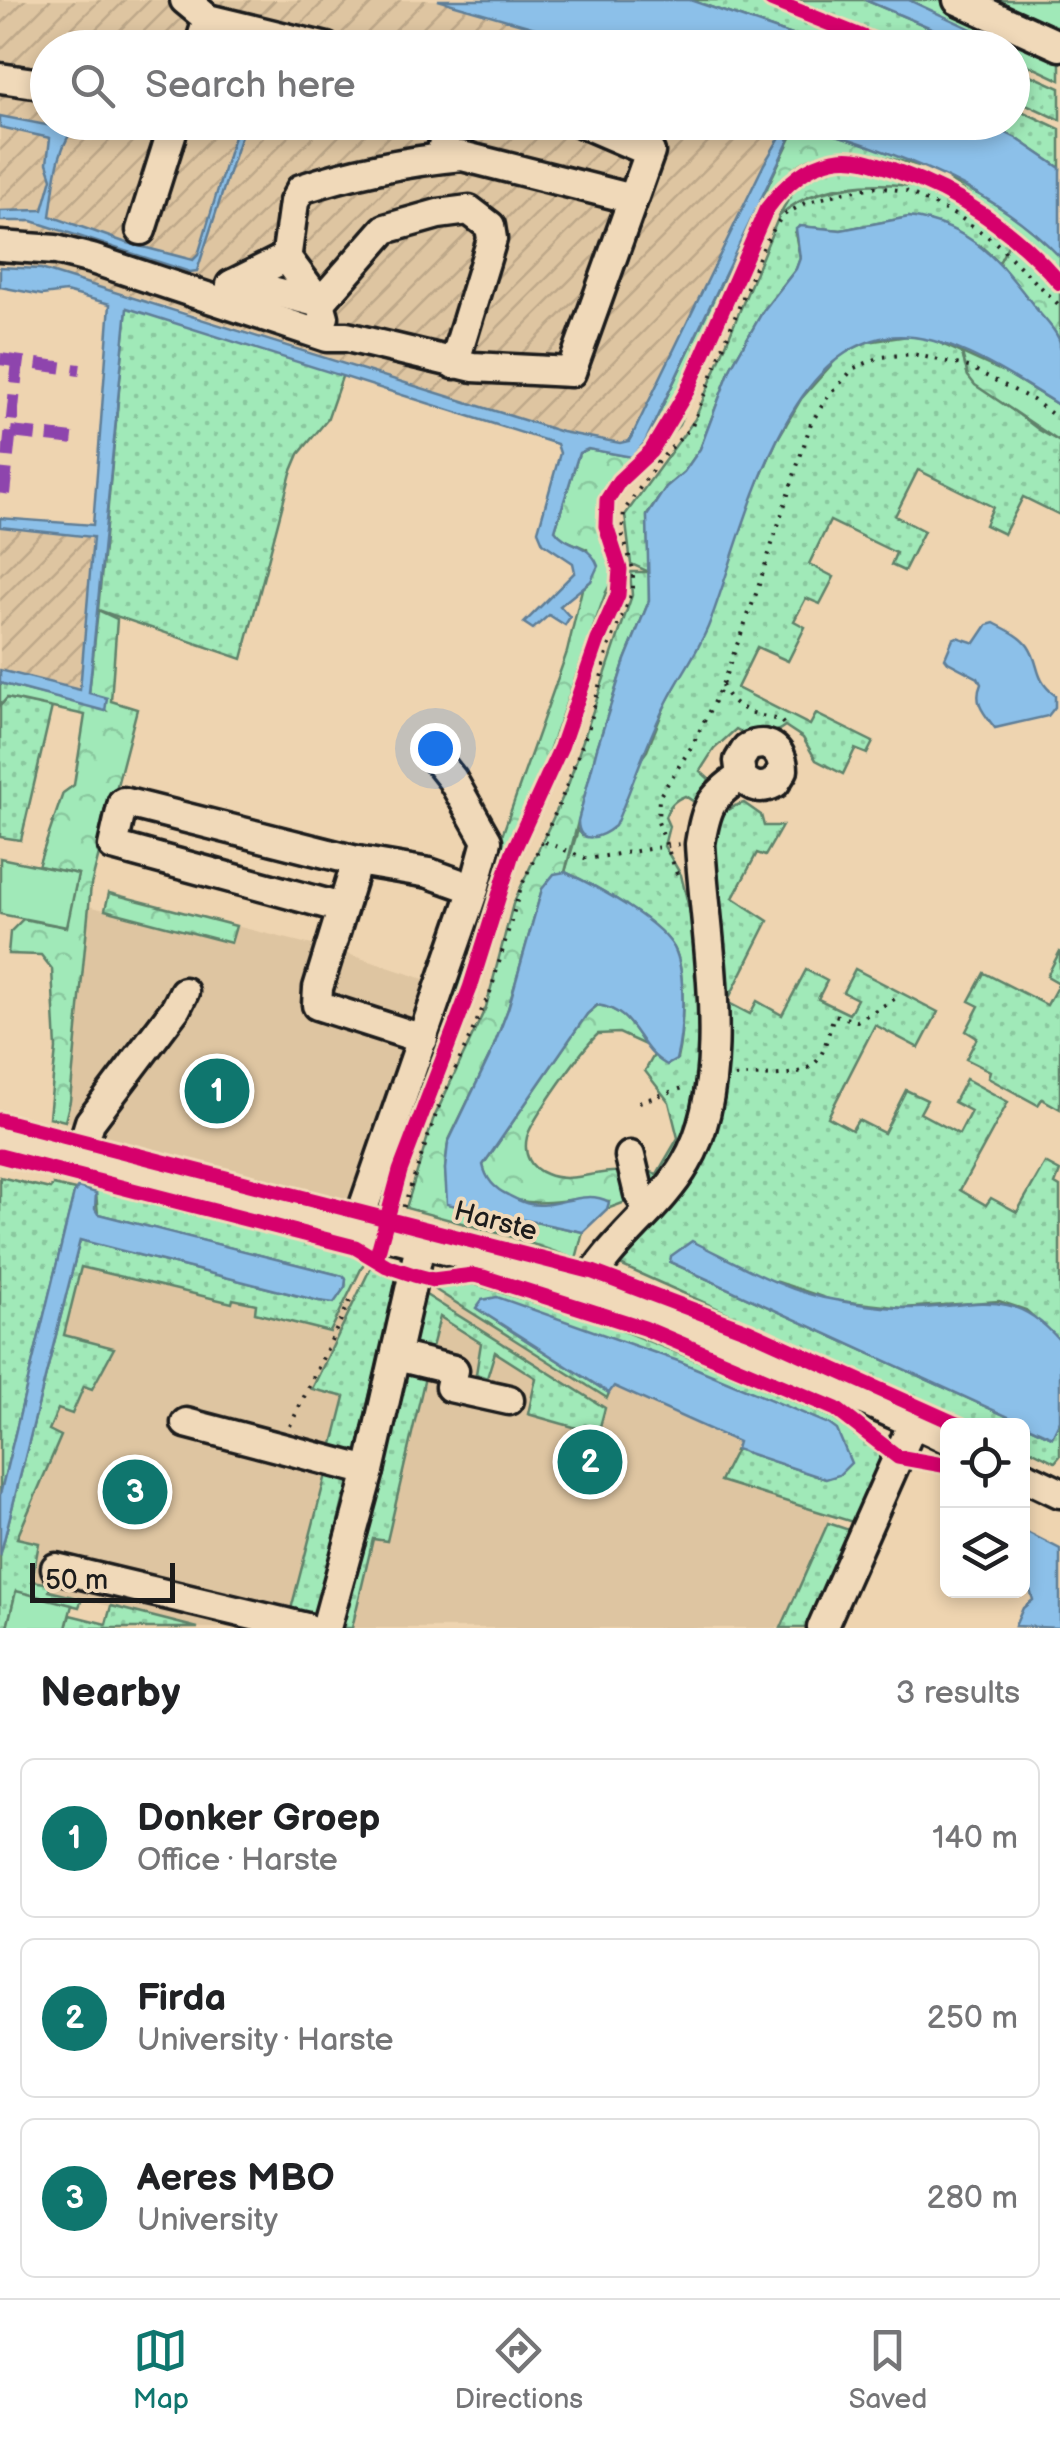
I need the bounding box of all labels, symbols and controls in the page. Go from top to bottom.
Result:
search box [30,30,1030,140]
icon: search [65,58,120,113]
text: Search here [145,63,356,108]
your location [410,723,461,774]
pin: 1 [184,1054,250,1128]
street label: Harste [450,1195,541,1248]
map controls [940,1418,1030,1598]
button: locate [940,1418,1030,1508]
pin: 2 [558,1424,622,1500]
pin: 3 [102,1454,168,1530]
button: layers [940,1508,1030,1598]
scale bar [30,1558,175,1602]
text: 50 m [45,1564,108,1597]
text: Nearby [40,1668,180,1719]
text: 3 results [896,1674,1020,1713]
text: Donker Groep [137,1796,380,1841]
text: 1 [68,1819,81,1858]
text: 140 m [932,1819,1018,1858]
text: Office · Harste [137,1841,338,1880]
text: Firda [137,1976,226,2021]
text: 2 [65,1999,84,2038]
text: 250 m [927,1999,1018,2038]
text: University · Harste [137,2021,394,2060]
text: Aeres MBO [137,2156,335,2201]
text: 3 [65,2179,84,2218]
text: 280 m [927,2179,1018,2218]
text: University [137,2201,278,2240]
tab: Map [133,2323,189,2416]
tab: Directions [454,2323,583,2416]
tab: Saved [849,2323,927,2416]

